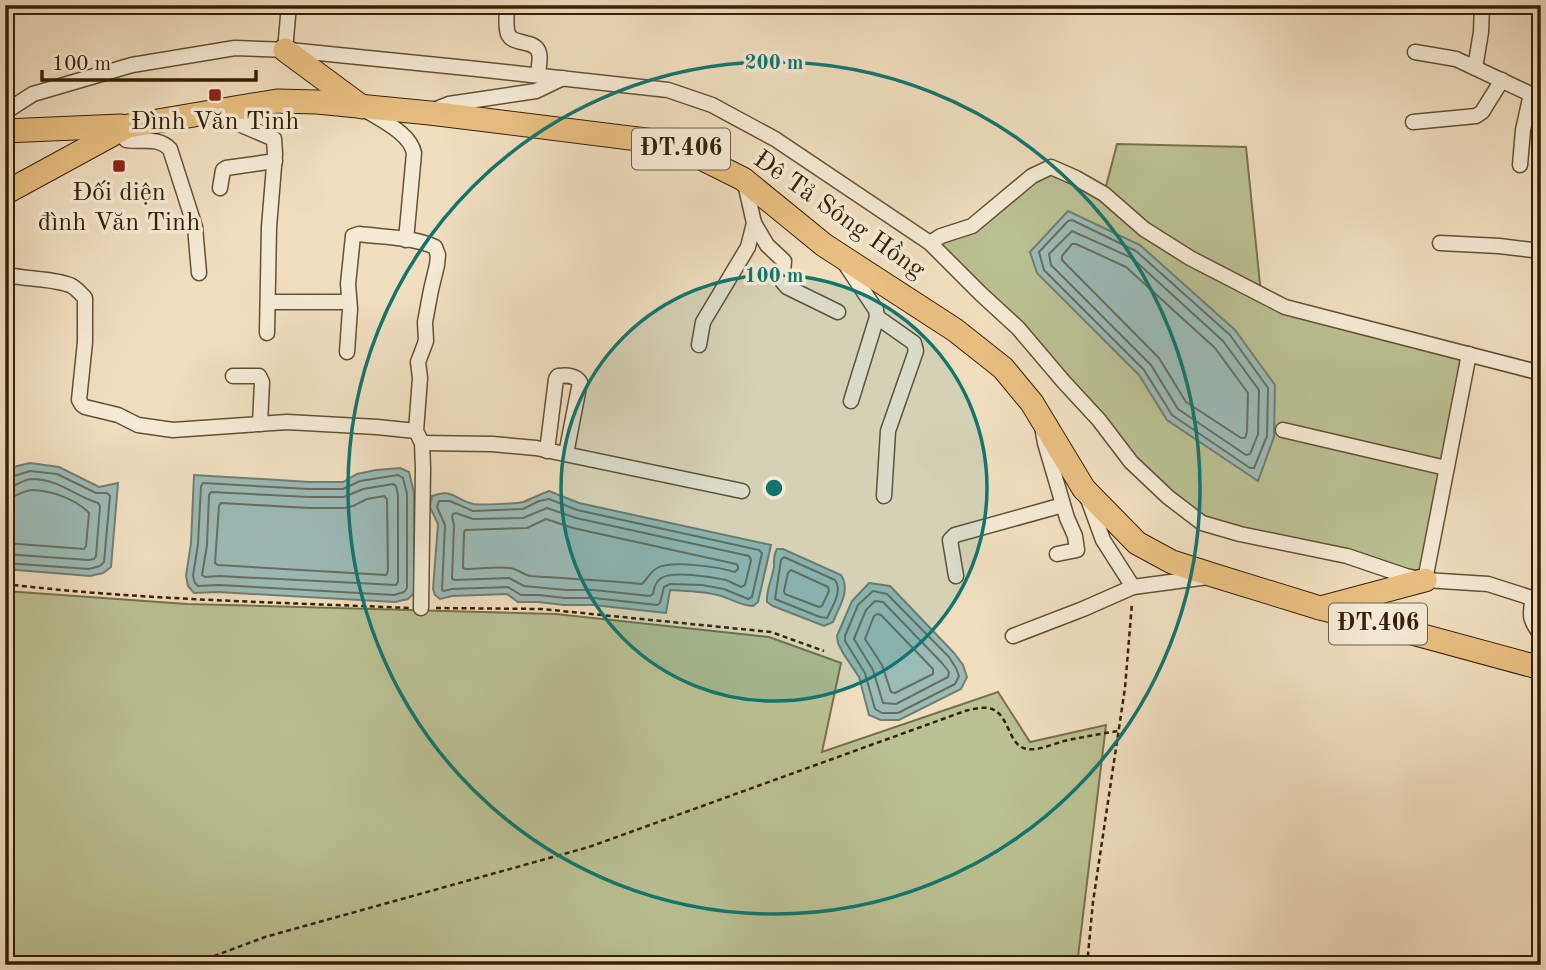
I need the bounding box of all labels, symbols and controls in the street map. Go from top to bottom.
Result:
scale bar [42,38,256,82]
text: 200 m [744,53,804,74]
text: 100 m [52,54,111,75]
marker: Đình Văn Tinh [207,87,223,103]
place label: Đình Văn Tinh [130,109,300,135]
road number: ĐT.406 [632,128,730,169]
street label: Đê Tả Sông Hồng [748,145,931,284]
marker: Đối diện đình Văn Tinh [111,158,127,174]
place label: Đối diện đình Văn Tinh [38,180,200,236]
text: 100 m [744,266,804,287]
centre of rings [762,476,786,500]
road number: ĐT.406 [1329,604,1427,644]

